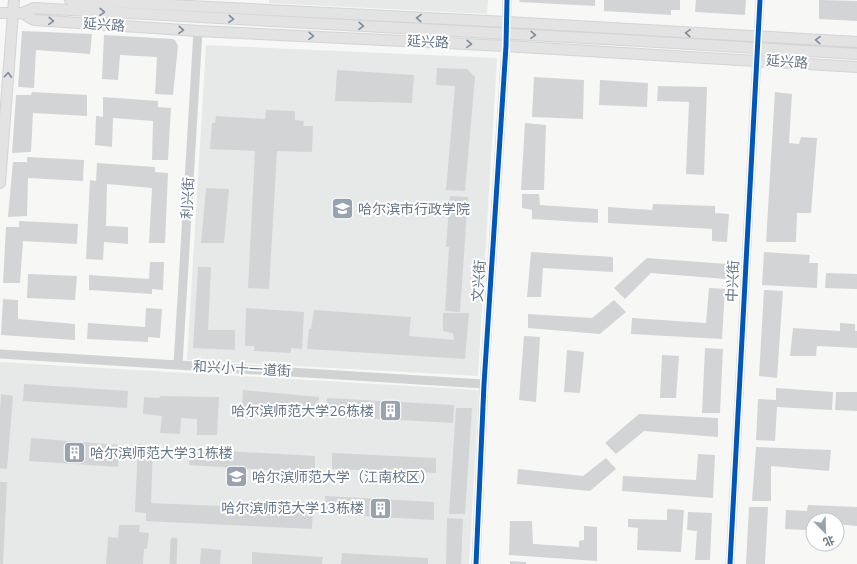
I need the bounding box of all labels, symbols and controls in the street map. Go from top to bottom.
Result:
one-way arrow [99,7,105,16]
one-way arrow [416,13,422,22]
street label: 延兴路 [82,14,126,36]
one-way arrow [228,14,234,23]
one-way arrow [48,16,54,25]
one-way arrow [358,21,364,30]
one-way arrow [178,25,184,34]
one-way arrow [685,28,691,37]
street label: 延兴路 [407,31,449,53]
one-way arrow [530,31,536,39]
one-way arrow [308,32,314,41]
one-way arrow [815,36,821,44]
one-way arrow [466,40,472,49]
street label: 延兴路 [765,51,809,73]
one-way arrow [4,72,13,78]
street label: 利兴街 [177,177,199,219]
school or university icon: 哈尔滨市行政学院 [329,196,355,222]
place label: 哈尔滨市行政学院 [358,200,470,219]
street label: 文兴街 [468,259,490,303]
street label: 中兴街 [722,260,744,302]
street label: 和兴小十一道街 [193,357,291,381]
building icon: 哈尔滨师范大学26栋楼 [377,398,403,424]
place label: 哈尔滨师范大学26栋楼 [231,402,374,421]
building icon: 哈尔滨师范大学31栋楼 [62,440,88,466]
place label: 哈尔滨师范大学31栋楼 [90,444,233,463]
school or university icon: 哈尔滨师范大学（江南校区） [224,464,250,490]
place label: 哈尔滨师范大学（江南校区） [252,468,434,487]
building icon: 哈尔滨师范大学13栋楼 [367,495,393,521]
place label: 哈尔滨师范大学13栋楼 [221,499,364,518]
north arrow [805,512,845,552]
text: 北 [821,532,837,550]

